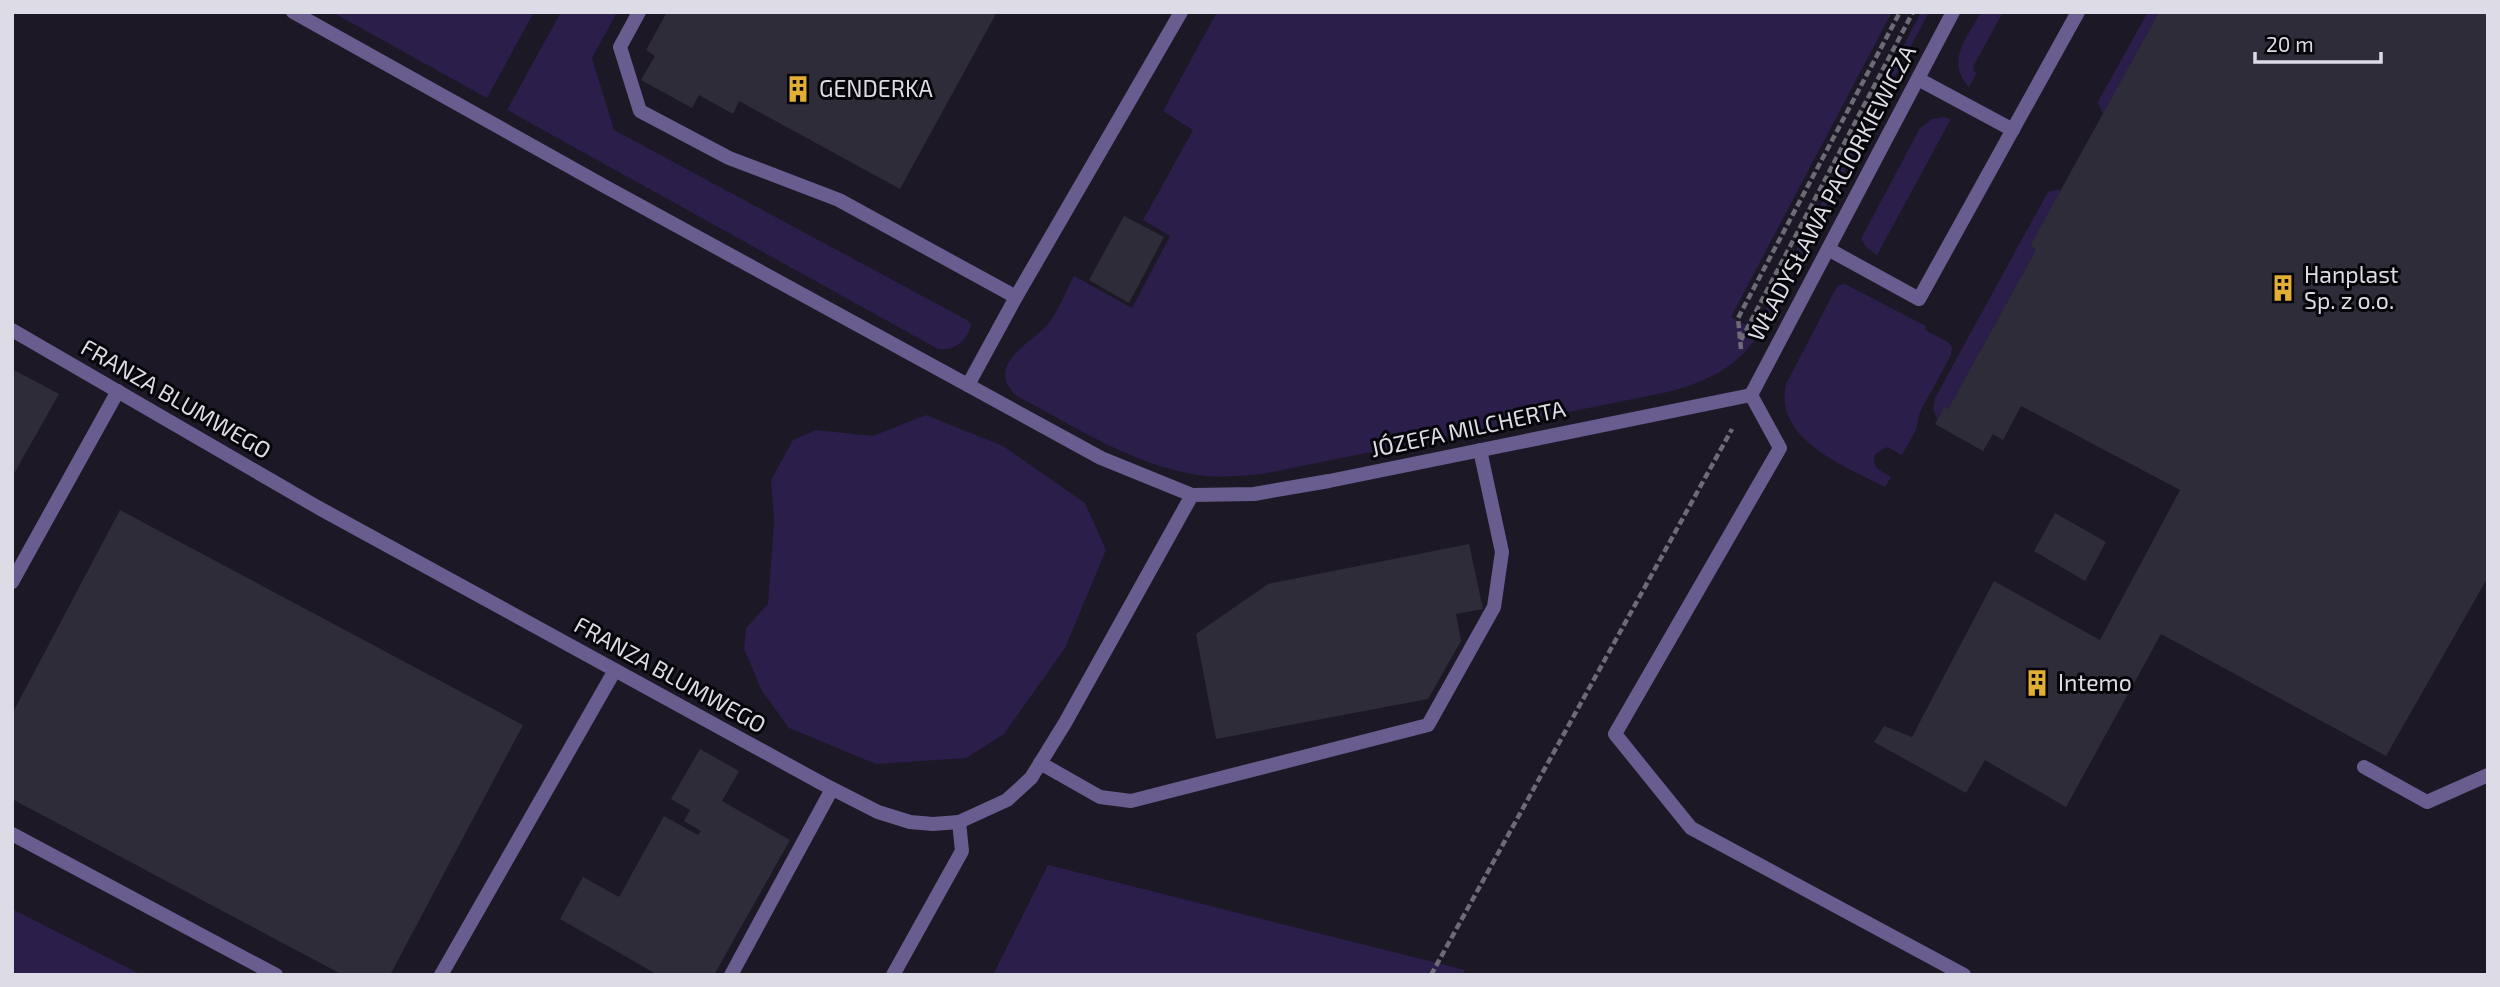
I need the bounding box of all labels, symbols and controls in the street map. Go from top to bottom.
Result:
scale bar [2255,21,2381,65]
text: 20 m [2266,31,2314,56]
street label: WŁADYSŁAWA PACIORKIEWICZA [1741,39,1922,345]
building icon: GENDERKA [783,74,813,104]
place label: GENDERKA [819,74,933,102]
place label: Hanplast Sp. z o.o. [2304,260,2399,314]
building icon: Hanplast Sp. z o.o. [2268,273,2298,303]
street label: FRANZA BLUMWEGO [77,332,276,464]
street label: JÓZEFA MILCHERTA [1368,394,1568,462]
street label: FRANZA BLUMWEGO [570,610,771,738]
building icon: Intemo [2022,668,2052,698]
place label: Intemo [2058,668,2132,696]

